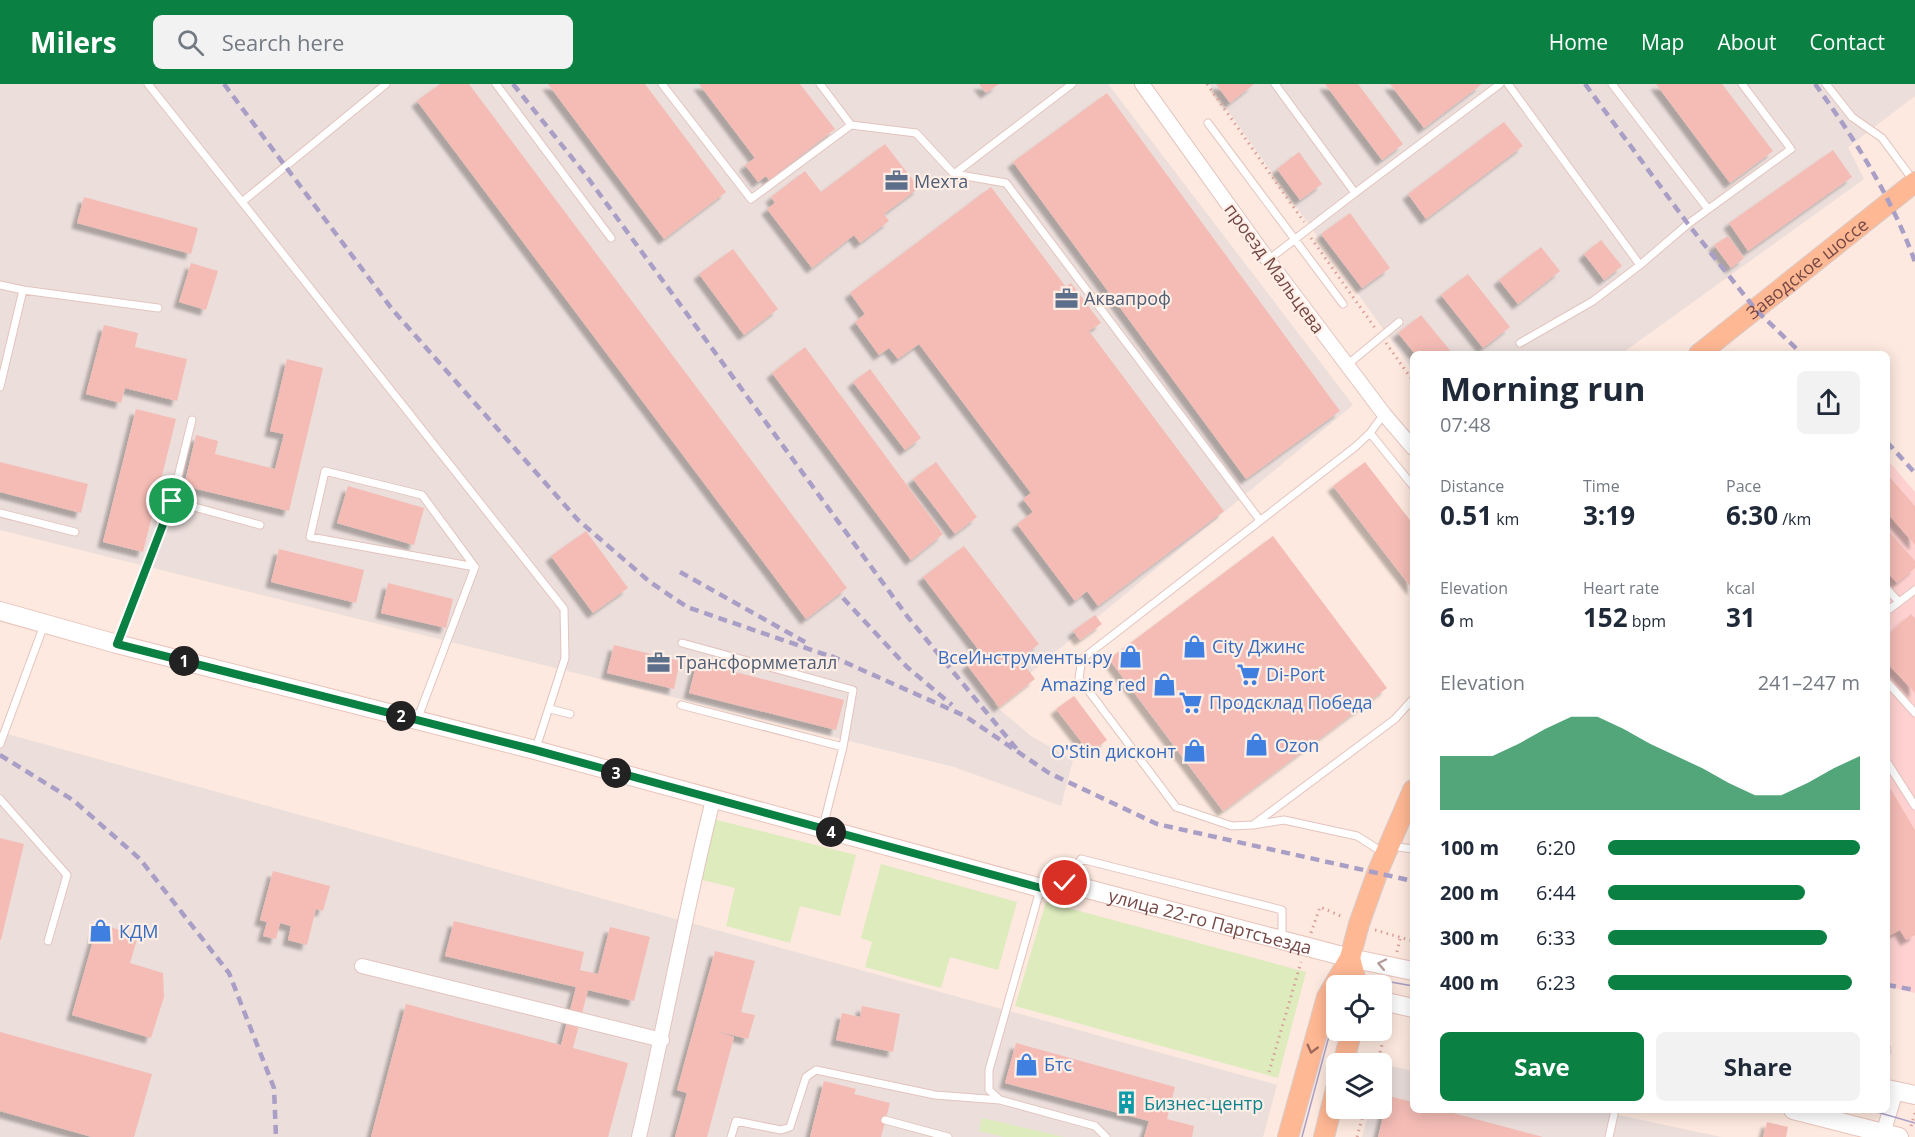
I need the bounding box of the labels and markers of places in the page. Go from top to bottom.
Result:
office icon: Мехта [883,168,909,194]
place label: Мехта [914,169,968,193]
office icon: Аквапроф [1053,285,1079,311]
place label: Аквапроф [1084,286,1171,310]
pin [146,475,197,526]
shop icon: City Джинс [1181,633,1207,659]
place label: City Джинс [1212,634,1305,658]
shop icon: ВсеИнструменты.ру [1117,644,1143,670]
place label: ВсеИнструменты.ру [938,645,1113,669]
pin: 1 [169,646,199,676]
office icon: Трансформметалл [645,649,671,675]
place label: Трансформметалл [676,650,837,674]
supermarket icon: Di-Port [1235,661,1261,687]
place label: Di-Port [1266,662,1325,686]
shop icon: Amazing red [1151,671,1177,697]
place label: Amazing red [1041,672,1146,696]
supermarket icon: Продсклад Победа [1178,689,1204,715]
place label: Продсклад Победа [1209,690,1373,714]
pin: 2 [386,701,416,731]
shop icon: Ozon [1244,732,1270,758]
place label: Ozon [1275,733,1319,757]
shop icon: O'Stin дисконт [1181,738,1207,764]
place label: O'Stin дисконт [1051,739,1177,763]
pin: 3 [601,758,631,788]
pin: 4 [816,817,846,847]
pin [1039,857,1090,908]
shop icon: КДМ [88,918,114,944]
place label: КДМ [119,919,158,943]
shop icon: Бтс [1013,1051,1039,1077]
place label: Бтс [1044,1052,1072,1076]
building icon: Бизнес-центр [1113,1090,1139,1116]
place label: Бизнес-центр [1144,1091,1263,1115]

